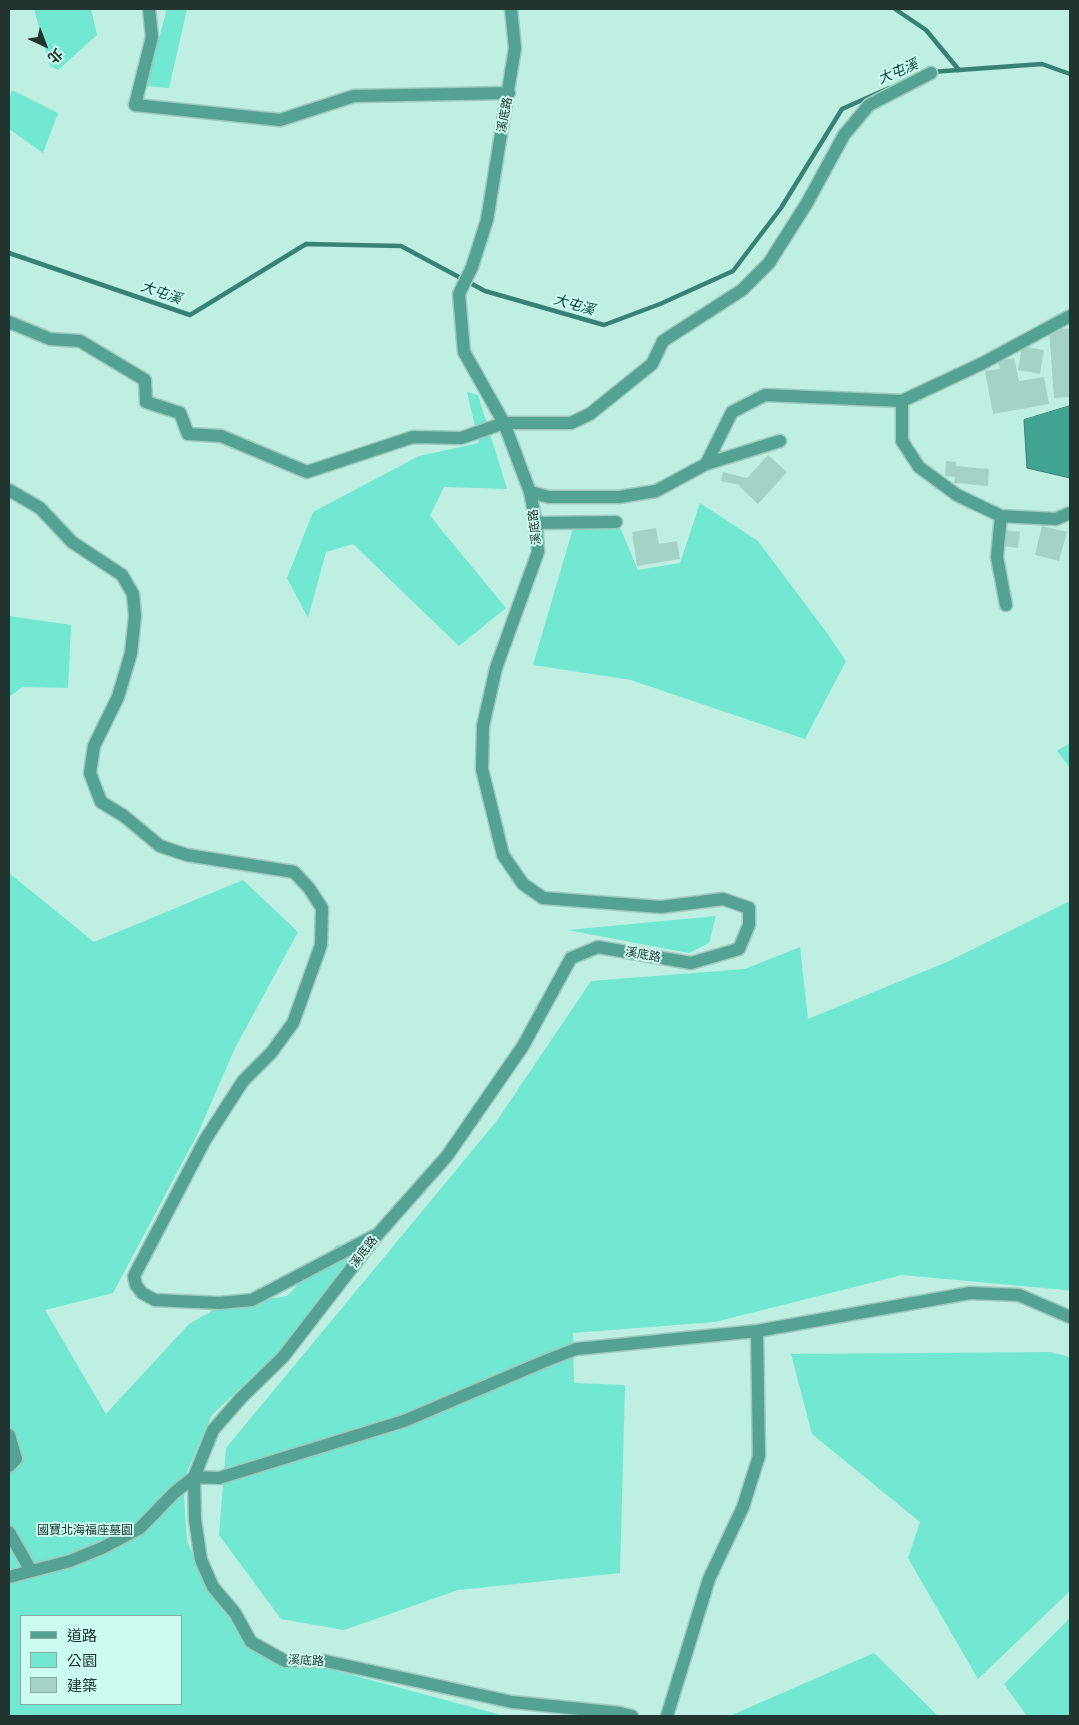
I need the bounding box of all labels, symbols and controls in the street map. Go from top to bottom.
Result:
north arrow [20,20,70,70]
text: 北 [44,45,66,67]
water label: 大屯溪 [875,56,921,88]
street label: 溪底路 [495,96,515,134]
water label: 大屯溪 [138,278,184,308]
water label: 大屯溪 [551,291,597,319]
street label: 溪底路 [526,508,544,546]
street label: 溪底路 [624,945,662,965]
street label: 溪底路 [347,1233,381,1271]
park label: 國寶北海福座墓園 [37,1523,133,1537]
legend [20,1615,182,1705]
text: 道路 [67,1626,97,1645]
text: 公園 [67,1651,97,1670]
street label: 溪底路 [288,1653,324,1669]
text: 建築 [67,1676,97,1695]

